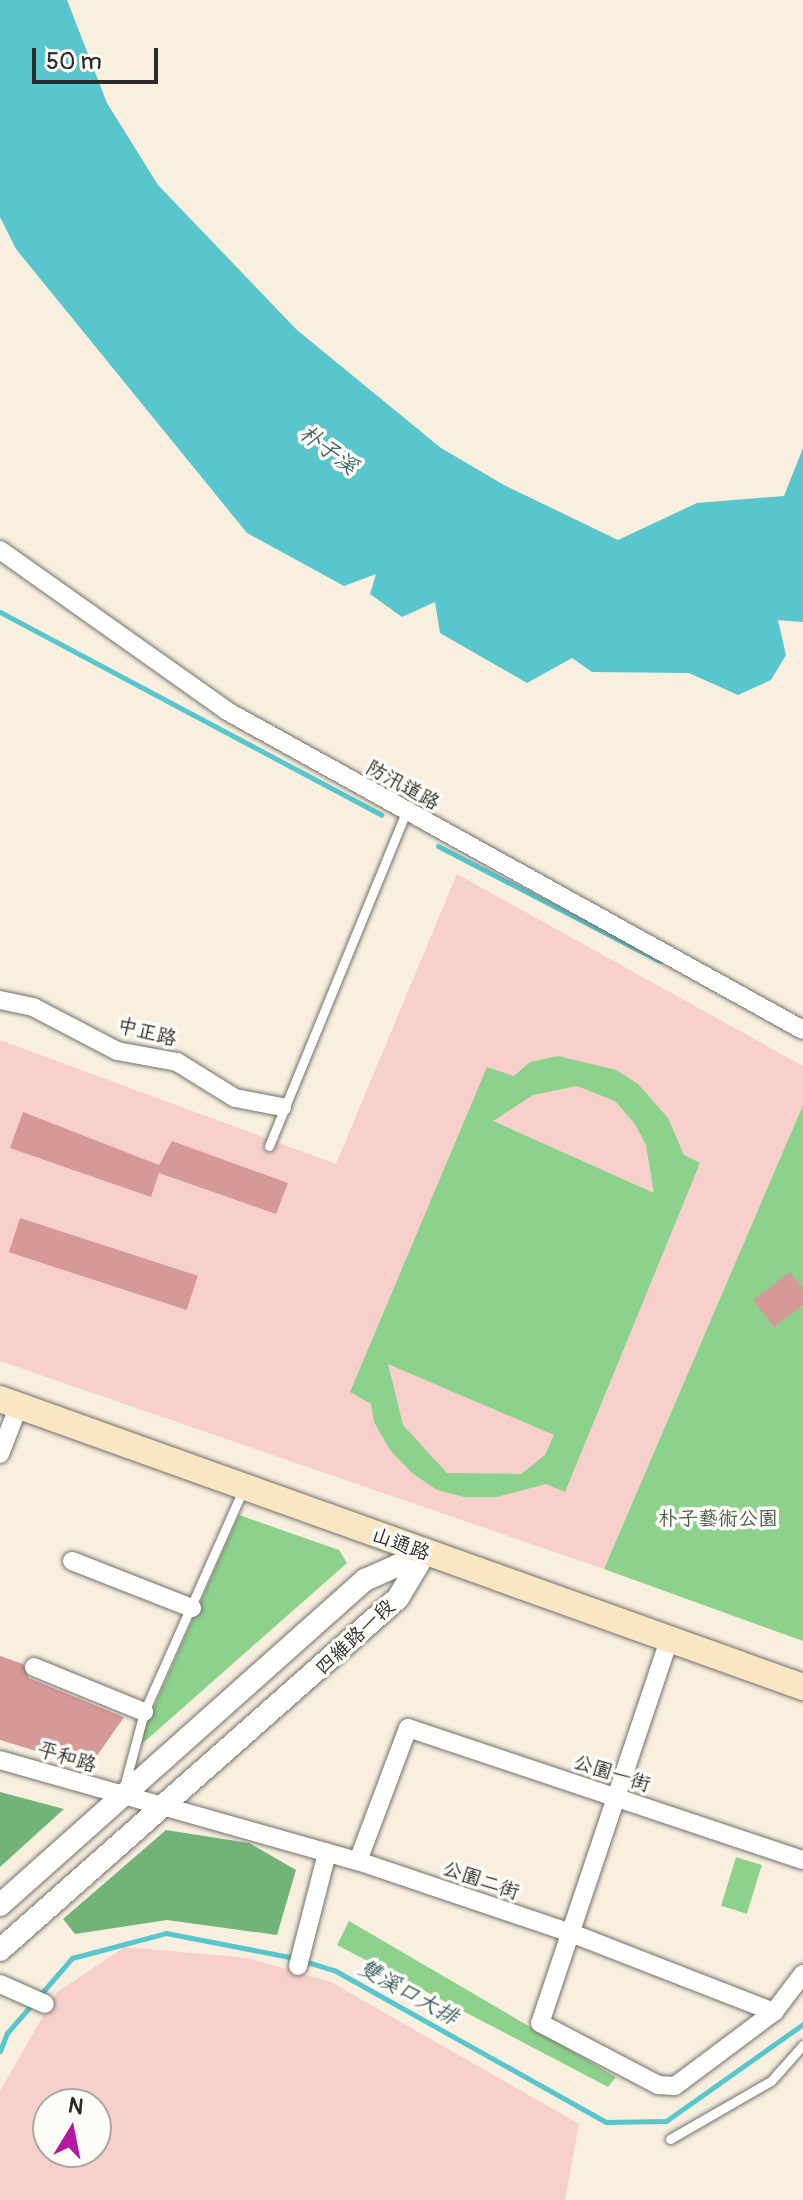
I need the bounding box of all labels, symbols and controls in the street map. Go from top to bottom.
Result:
scale bar [36,32,162,82]
text: 50 m [46,47,102,76]
water label: 朴子溪 [294,420,362,480]
street label: 防汛道路 [362,755,444,815]
street label: 中正路 [115,1013,179,1051]
park label: 朴子藝術公園 [658,1506,778,1530]
street label: 山通路 [369,1522,433,1566]
street label: 四維路一段 [310,1594,400,1680]
street label: 平和路 [35,1737,99,1777]
street label: 公園一街 [570,1749,654,1797]
street label: 公園二街 [439,1856,523,1904]
water label: 雙溪口大排 [353,1955,463,2031]
north arrow [32,2088,112,2168]
text: N [66,2091,86,2121]

